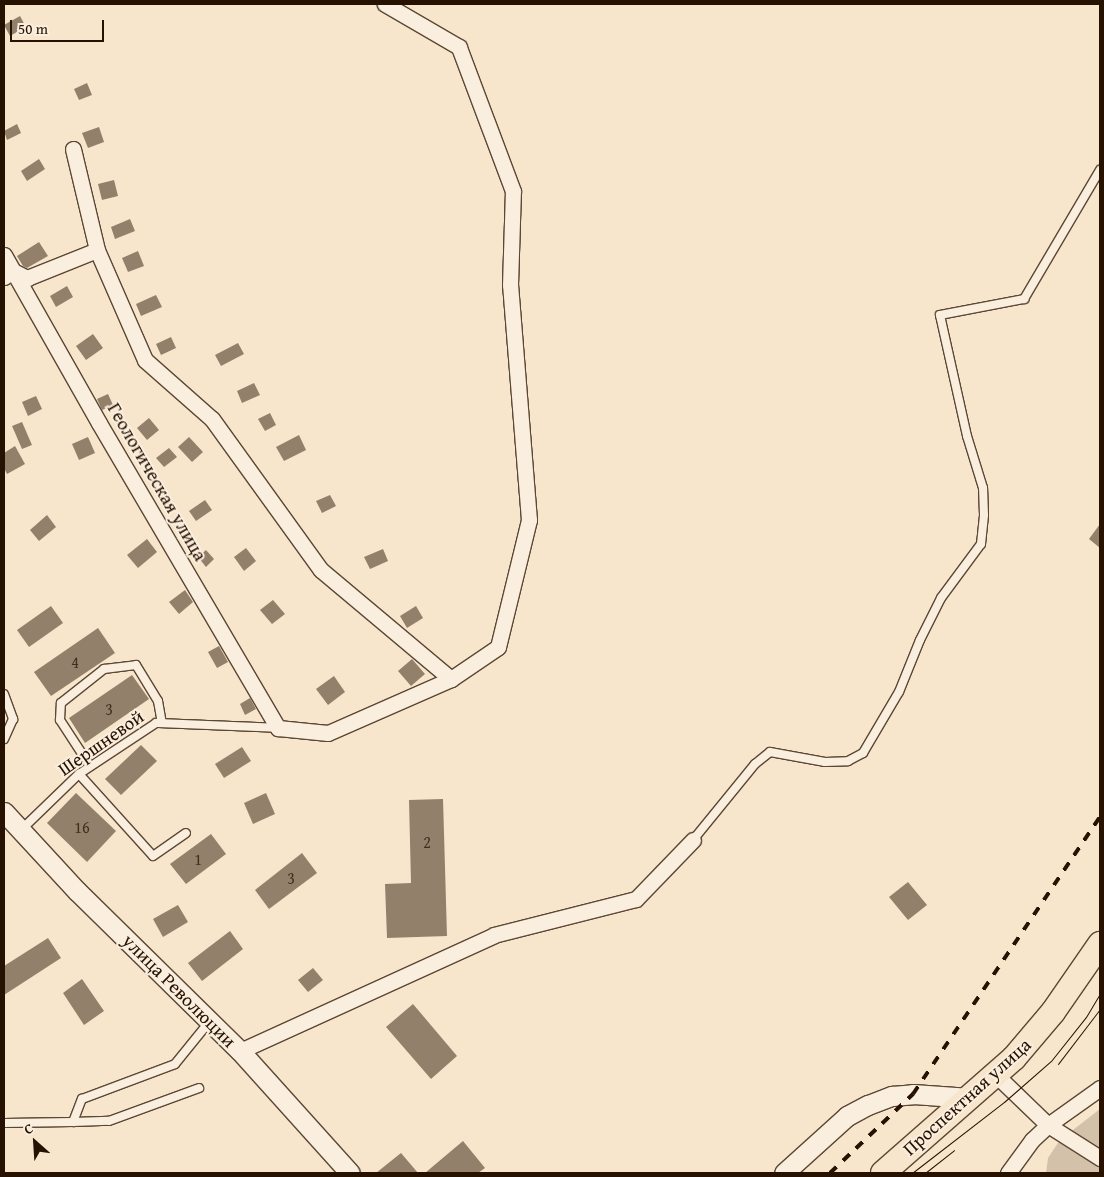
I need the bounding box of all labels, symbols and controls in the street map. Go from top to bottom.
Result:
scale bar [12,10,106,42]
text: 50 m [18,18,48,39]
street label: Геологическая улица [102,399,212,565]
house number: 4 [71,652,79,672]
house number: 3 [105,699,113,719]
street label: Шершневой [54,705,148,781]
house number: 16 [74,817,90,837]
house number: 2 [423,832,431,852]
house number: 1 [194,849,202,869]
house number: 3 [287,868,295,888]
street label: улица Революции [117,929,241,1053]
street label: Проспектная улица [898,1033,1036,1161]
north arrow [10,1117,60,1167]
text: С [20,1118,36,1139]

